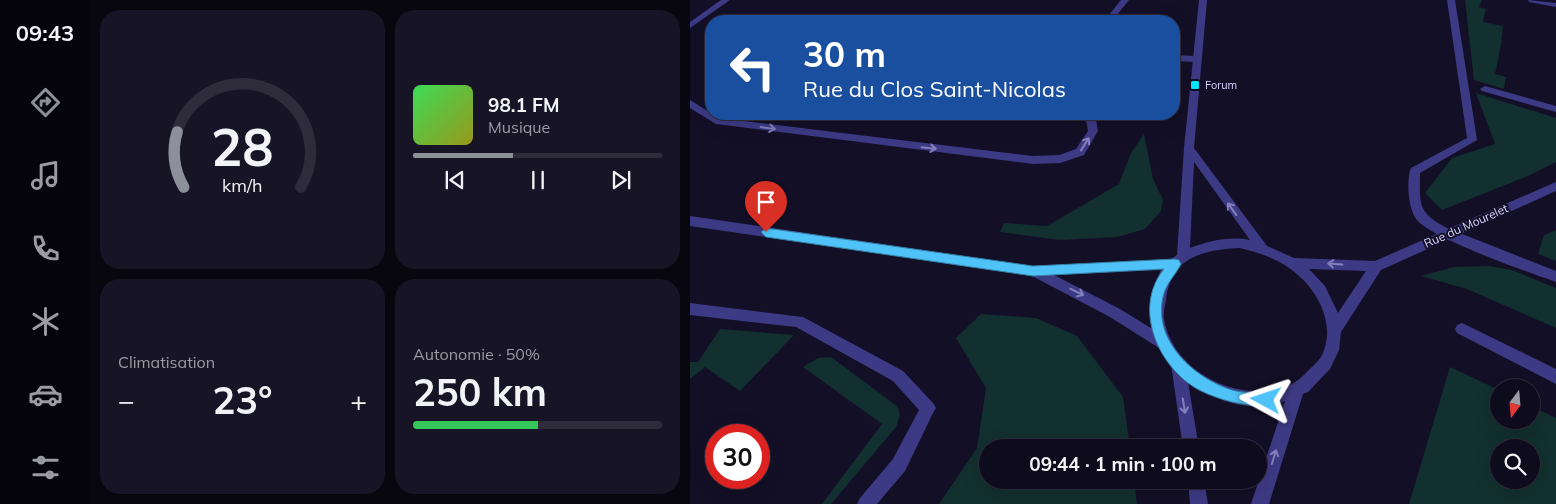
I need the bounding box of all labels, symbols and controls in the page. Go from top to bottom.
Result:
text: 09:43 [16,19,74,47]
text: 30 m [803,32,886,76]
icon: left [720,35,785,100]
text: Rue du Clos Saint-Nicolas [803,75,1066,103]
place label: Forum [1205,78,1237,92]
marker: Forum [1189,79,1201,91]
icon: directions [28,85,63,120]
text: 98.1 FM [488,93,560,117]
text: 28 [211,114,274,179]
text: Musique [488,117,550,137]
one-way arrow [759,123,775,133]
one-way arrow [1081,138,1091,152]
one-way arrow [921,143,937,153]
icon: music [28,158,63,193]
icon: previous [441,166,469,194]
icon: pause [524,166,552,194]
icon: next [607,166,635,194]
text: km/h [222,174,263,196]
pin [745,181,787,232]
icon: arrive [752,188,780,216]
street label: Rue du Mourelet [1421,200,1510,251]
one-way arrow [1227,202,1237,216]
icon: phone [28,231,63,266]
one-way arrow [1328,260,1344,269]
one-way arrow [1069,288,1084,297]
icon: climate [28,304,63,339]
text: Autonomie · 50% [413,344,540,364]
text: Climatisation [118,352,215,372]
text: 250 km [413,368,547,416]
position arrow [1239,373,1291,425]
text: 23° [212,376,273,424]
icon: car [28,377,63,412]
north arrow [1490,379,1540,429]
map controls [1490,379,1540,489]
text: − [118,383,135,418]
text: + [350,383,367,418]
one-way arrow [1180,398,1190,414]
speed limit sign: 30 [705,424,770,489]
button: search [1490,439,1540,489]
icon: filters [28,450,63,485]
one-way arrow [1269,450,1279,466]
text: 09:44 · 1 min · 100 m [1029,452,1217,476]

